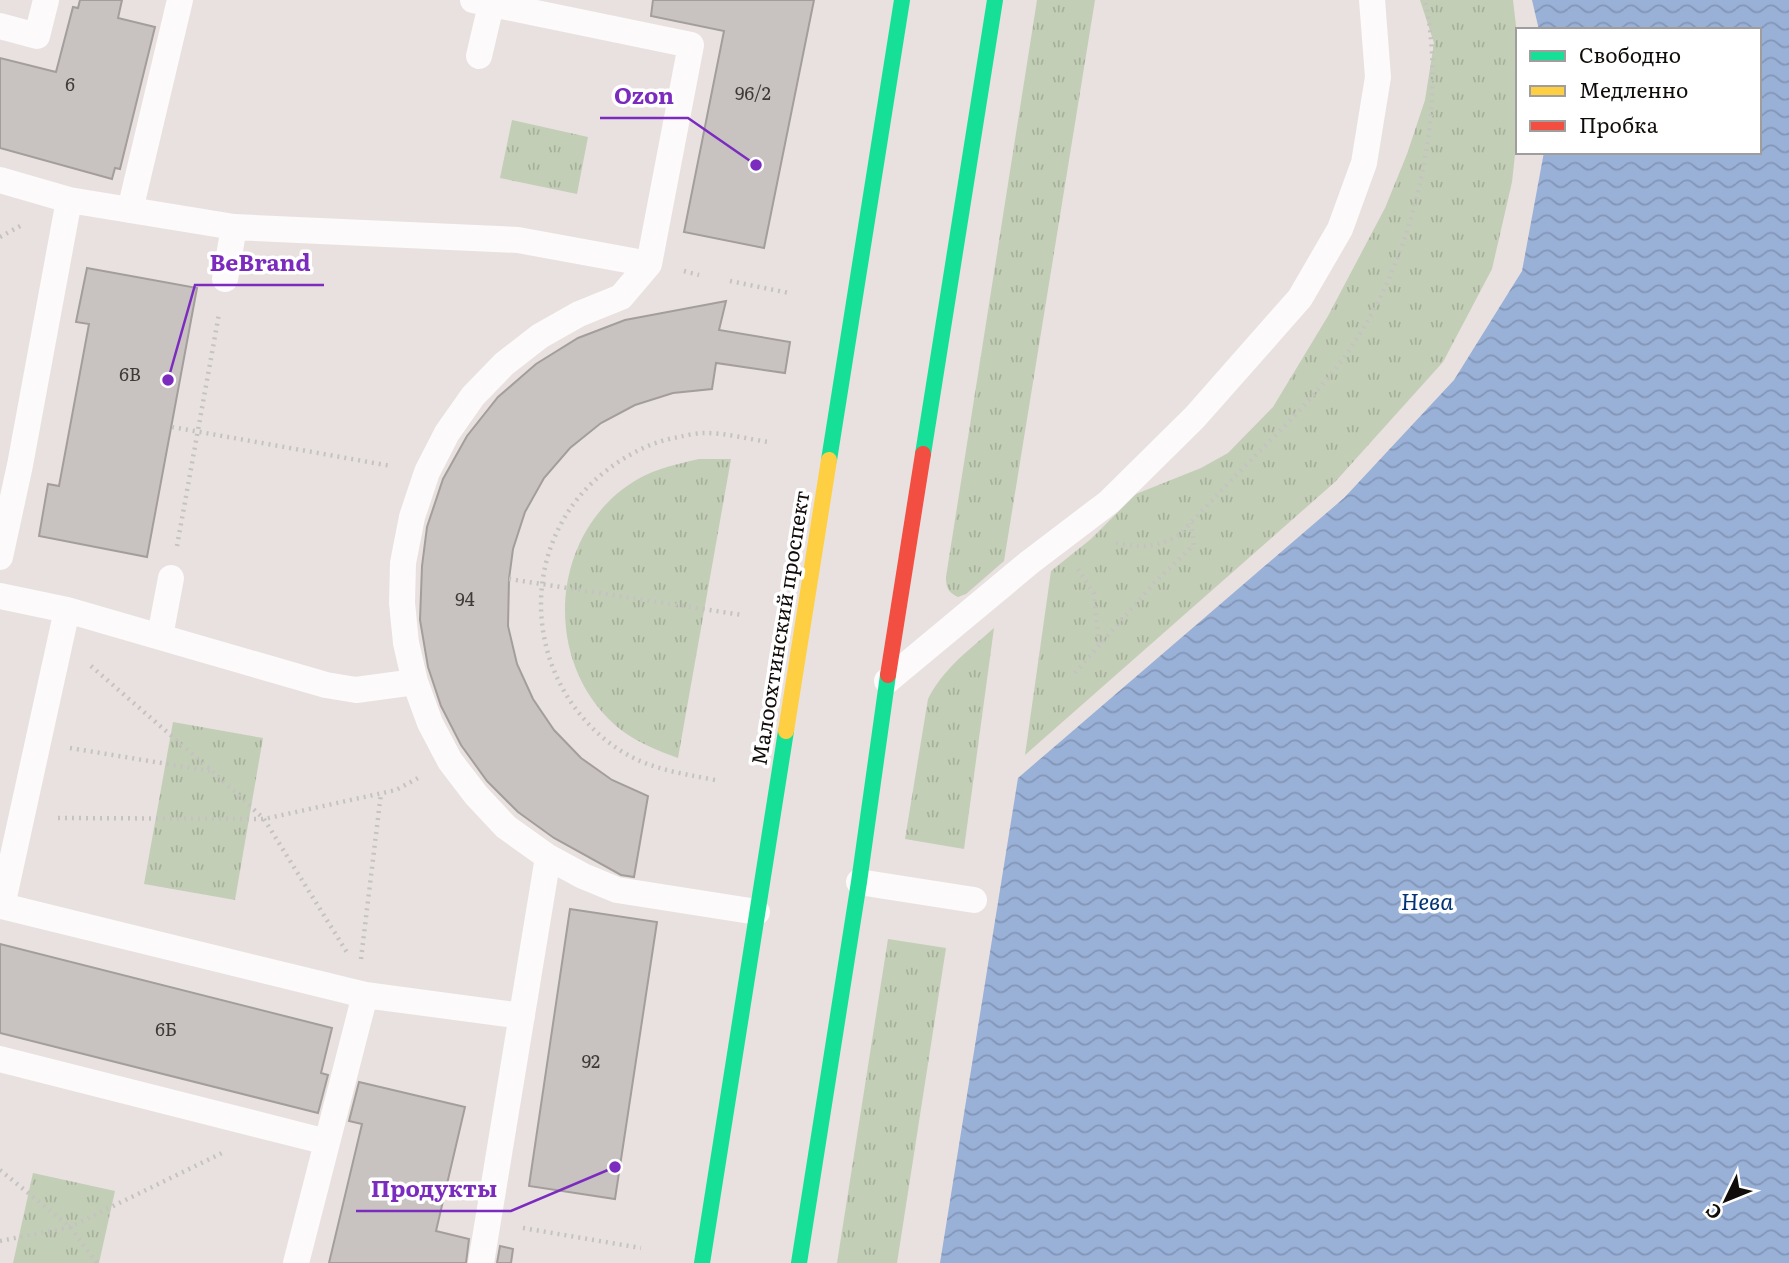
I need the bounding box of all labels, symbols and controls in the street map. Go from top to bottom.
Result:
legend [1516,28,1761,154]
text: Свободно [1579,38,1681,69]
house number: 6 [65,70,75,97]
text: Медленно [1579,73,1688,104]
callout: Ozon [600,74,688,118]
text: Ozon [614,77,674,111]
house number: 96/2 [735,79,771,106]
text: Пробка [1579,108,1659,139]
callout: BeBrand [195,241,324,285]
text: BeBrand [209,244,311,278]
house number: 6В [119,360,141,387]
street label: Малоохтинский проспект [741,488,816,767]
house number: 94 [455,585,475,612]
water label: Нева [1401,883,1453,917]
house number: 6Б [155,1015,177,1042]
house number: 92 [582,1047,600,1074]
north arrow [1691,1165,1761,1235]
callout: Продукты [356,1167,511,1211]
text: Продукты [371,1170,497,1204]
text: С [1698,1198,1728,1227]

